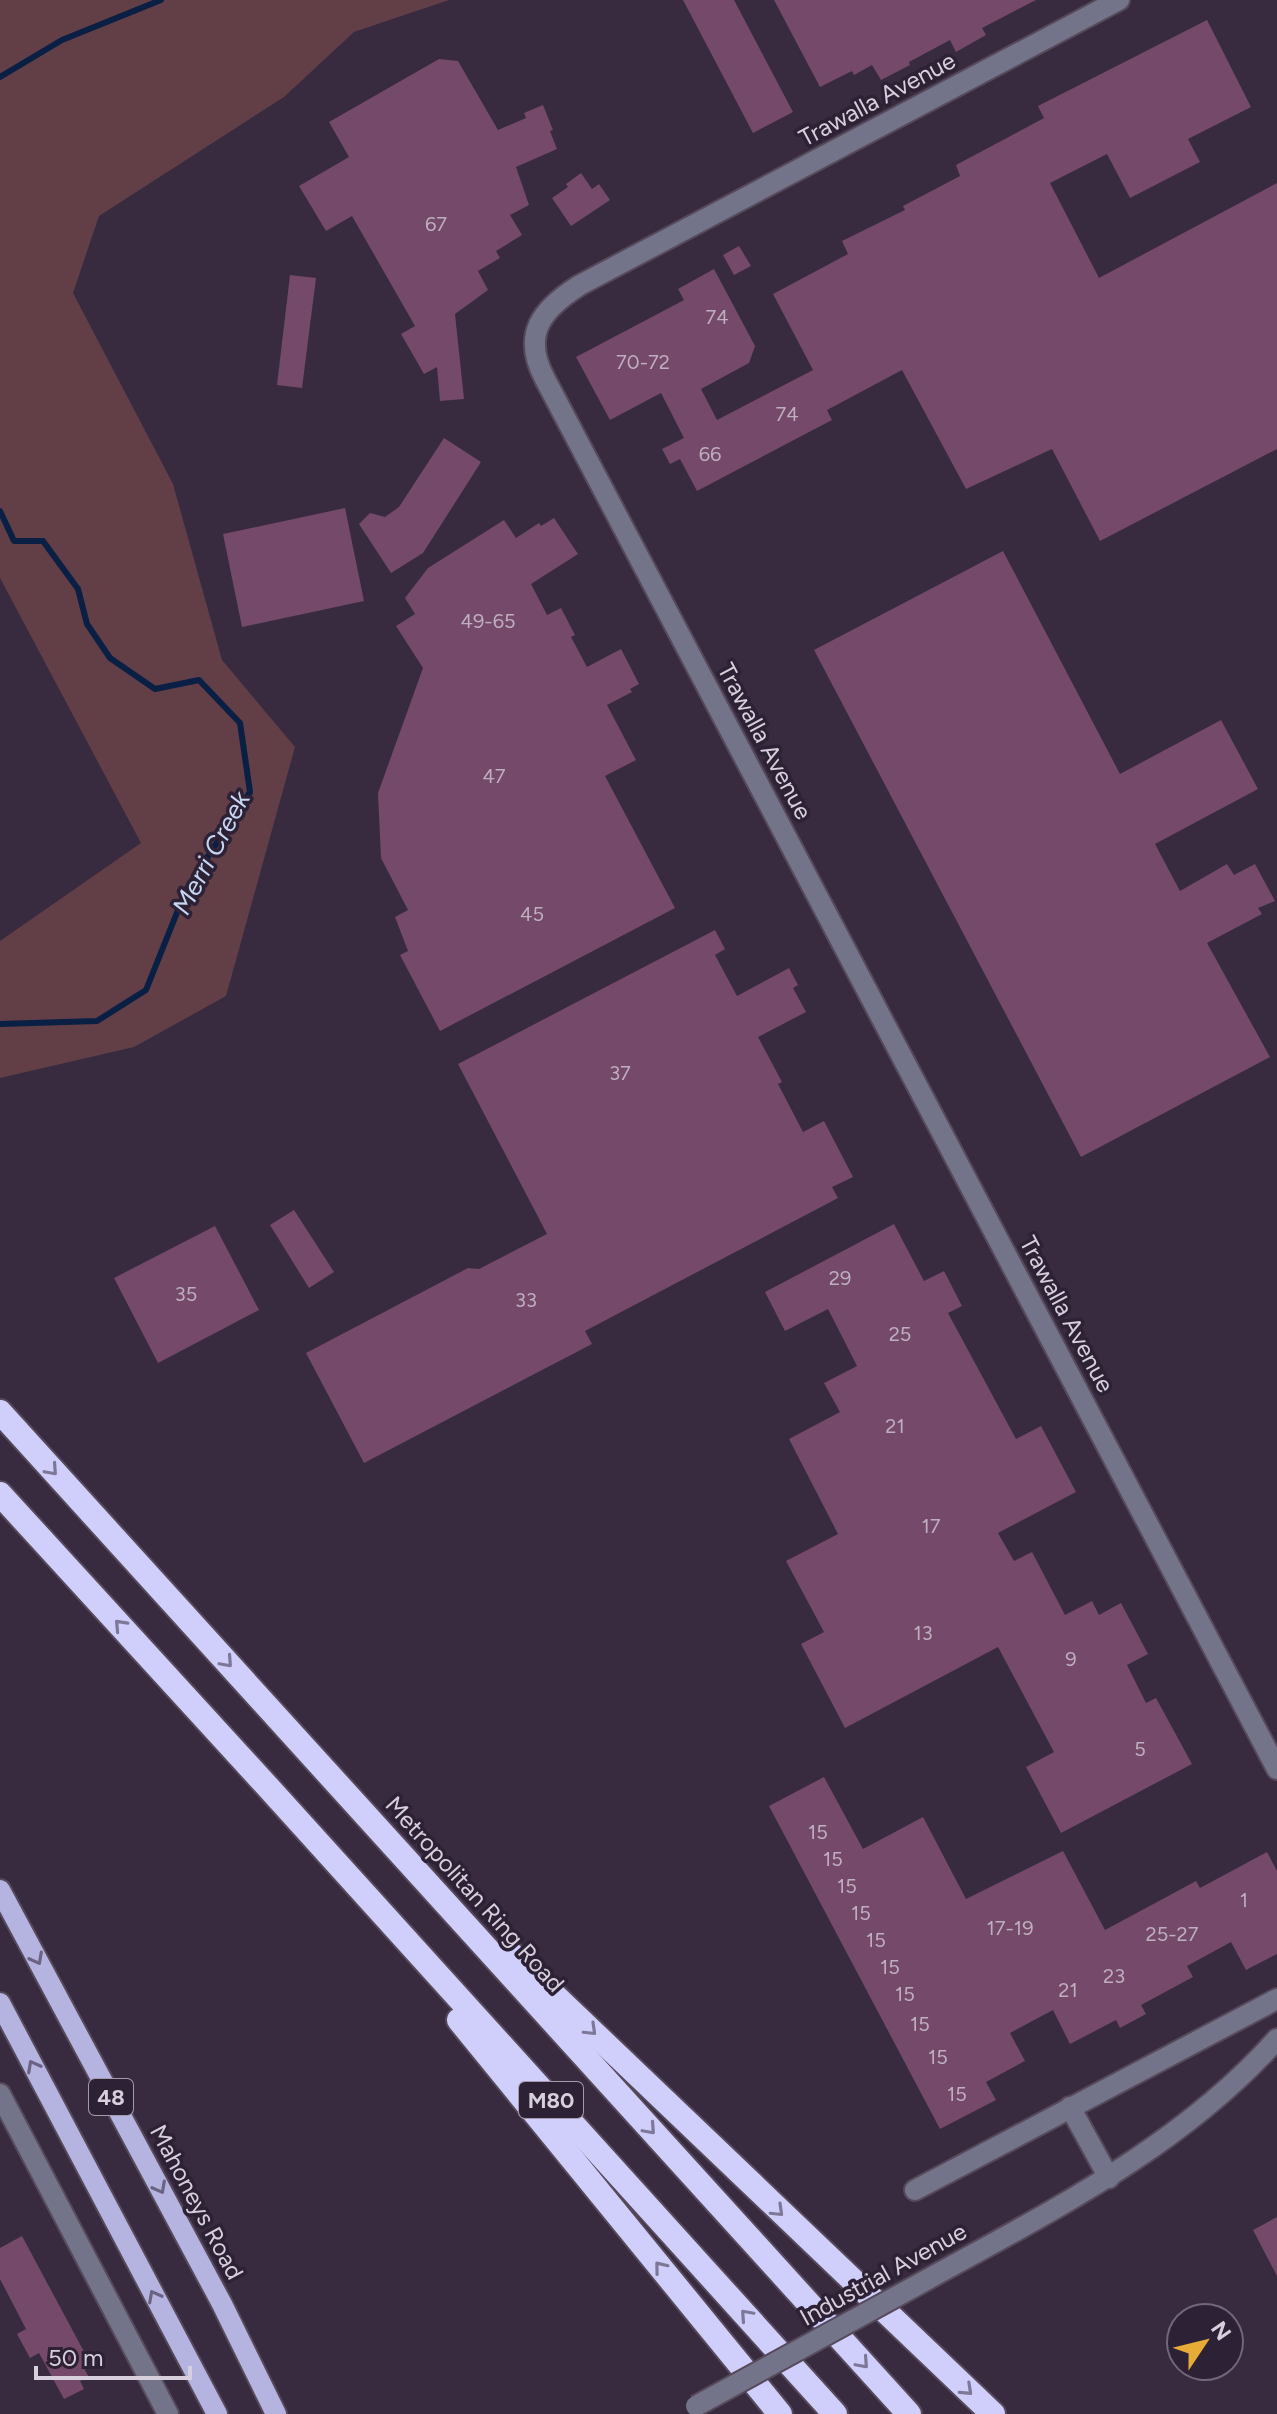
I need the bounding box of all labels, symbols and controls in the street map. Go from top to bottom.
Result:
street label: Trawalla Avenue [794,46,960,152]
house number: 67 [425,212,447,236]
house number: 74 [705,305,729,329]
house number: 70-72 [616,350,670,374]
house number: 74 [775,402,799,426]
house number: 66 [699,442,721,466]
house number: 49-65 [461,609,515,633]
street label: Trawalla Avenue [712,658,818,824]
house number: 47 [482,764,506,788]
water label: Merri Creek [165,785,257,920]
house number: 45 [520,902,544,926]
house number: 37 [609,1061,631,1085]
street label: Trawalla Avenue [1014,1231,1120,1397]
house number: 29 [829,1266,851,1290]
house number: 35 [175,1282,197,1306]
house number: 33 [515,1288,537,1312]
house number: 25 [889,1322,911,1346]
house number: 21 [885,1414,905,1438]
one-way arrow [43,1460,57,1475]
house number: 17 [922,1514,941,1538]
one-way arrow [114,1620,129,1634]
house number: 13 [913,1621,933,1645]
house number: 9 [1065,1647,1077,1671]
one-way arrow [217,1653,231,1668]
house number: 5 [1134,1737,1146,1761]
street label: Metropolitan Ring Road [379,1790,571,1998]
house number: 15 [808,1820,828,1844]
house number: 15 [823,1847,843,1871]
house number: 15 [837,1874,857,1898]
house number: 1 [1240,1888,1248,1912]
house number: 15 [851,1901,871,1925]
house number: 17-19 [987,1916,1033,1940]
house number: 25-27 [1146,1922,1199,1946]
house number: 15 [866,1928,886,1952]
one-way arrow [27,1950,42,1965]
house number: 15 [880,1955,900,1979]
house number: 23 [1103,1964,1125,1988]
house number: 21 [1058,1978,1078,2002]
house number: 15 [895,1982,915,2006]
house number: 15 [910,2012,930,2036]
one-way arrow [582,2021,596,2036]
house number: 15 [928,2045,948,2069]
one-way arrow [27,2059,42,2074]
road number: 48 [89,2079,133,2115]
road number: M80 [519,2082,583,2118]
house number: 15 [947,2082,967,2106]
street label: Mahoneys Road [144,2120,250,2284]
one-way arrow [641,2120,656,2134]
one-way arrow [150,2180,165,2194]
one-way arrow [769,2201,784,2215]
street label: Industrial Avenue [795,2216,971,2332]
one-way arrow [655,2262,670,2276]
one-way arrow [149,2289,164,2304]
north arrow [1165,2302,1245,2382]
one-way arrow [741,2309,755,2324]
text: N [1205,2316,1237,2346]
scale bar [36,2330,190,2380]
text: 50 m [48,2343,104,2372]
one-way arrow [853,2353,867,2368]
one-way arrow [958,2380,972,2395]

